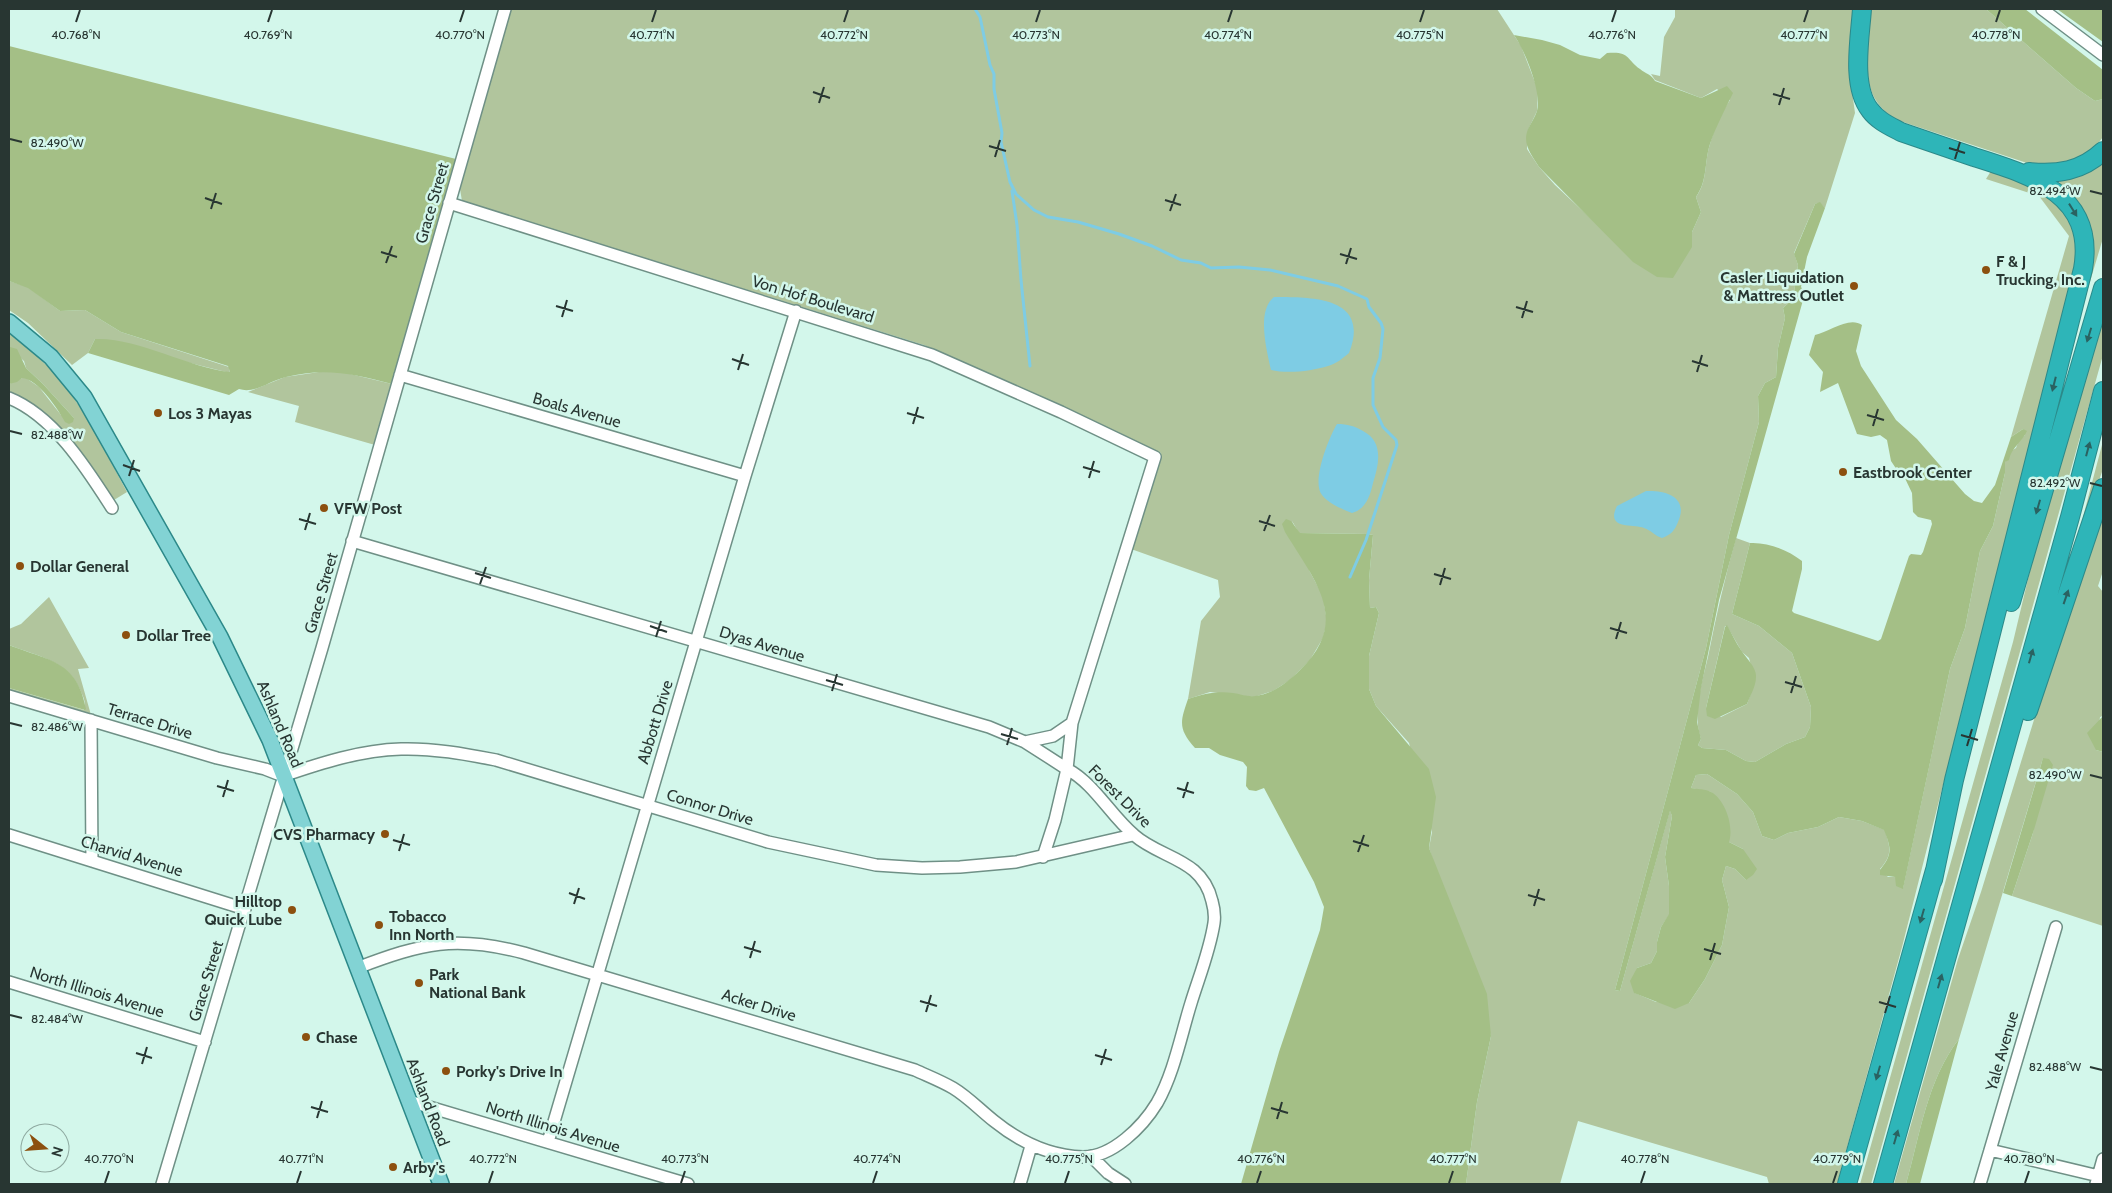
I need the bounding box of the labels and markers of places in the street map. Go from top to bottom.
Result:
place label: F & J Trucking, Inc. [1996,252,2085,289]
marker: F & J Trucking, Inc. [1980,264,1992,276]
place label: Casler Liquidation & Mattress Outlet [1720,268,1844,305]
marker: Casler Liquidation & Mattress Outlet [1848,280,1860,292]
place label: Los 3 Mayas [168,404,252,423]
marker: Los 3 Mayas [152,407,164,419]
place label: Eastbrook Center [1853,463,1973,482]
marker: Eastbrook Center [1837,466,1849,478]
place label: VFW Post [334,499,403,518]
marker: VFW Post [318,502,330,514]
place label: Dollar General [30,557,129,576]
marker: Dollar General [14,560,26,572]
place label: Dollar Tree [136,626,211,645]
marker: Dollar Tree [120,629,132,641]
place label: CVS Pharmacy [273,825,375,844]
marker: CVS Pharmacy [379,828,391,840]
place label: Hilltop Quick Lube [205,892,282,929]
marker: Hilltop Quick Lube [286,904,298,916]
place label: Tobacco Inn North [389,907,454,944]
marker: Tobacco Inn North [373,919,385,931]
place label: Park National Bank [429,965,526,1002]
marker: Park National Bank [413,977,425,989]
place label: Chase [316,1028,358,1047]
marker: Chase [300,1031,312,1043]
place label: Porky's Drive In [456,1062,563,1081]
marker: Porky's Drive In [440,1065,452,1077]
place label: Arby's [403,1158,446,1177]
marker: Arby's [387,1161,399,1173]

